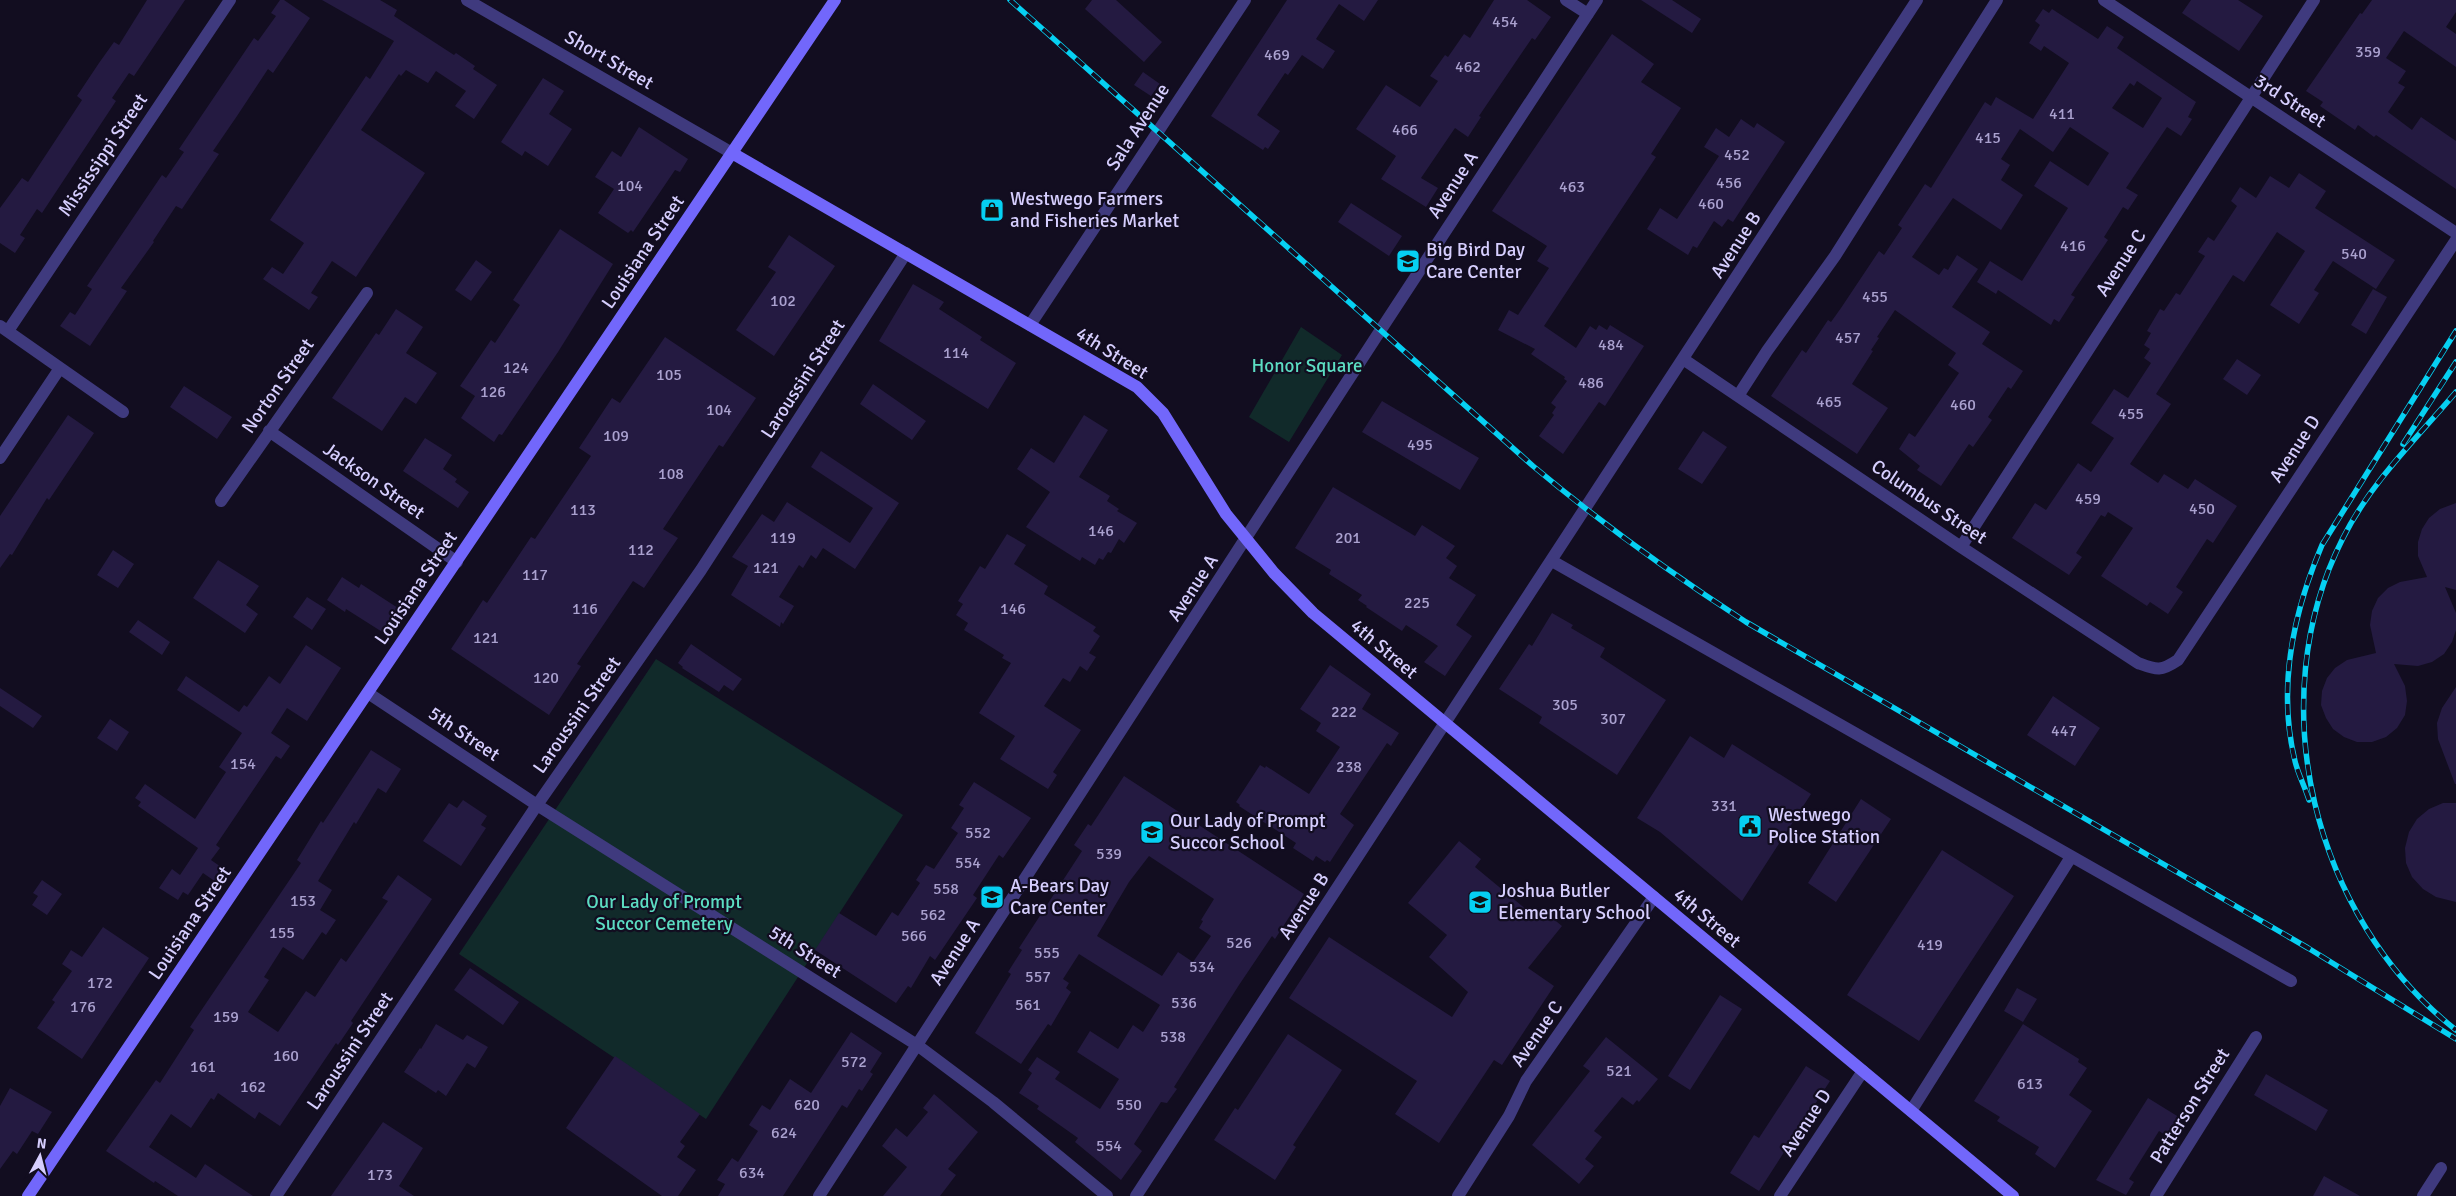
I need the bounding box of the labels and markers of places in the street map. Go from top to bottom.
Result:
place label: Westwego Farmers and Fisheries Market [1010,187,1180,233]
shop icon: Westwego Farmers and Fisheries Market [979,197,1005,223]
place label: Big Bird Day Care Center [1426,238,1525,284]
school or university icon: Big Bird Day Care Center [1395,248,1421,274]
place label: Westwego Police Station [1768,803,1880,849]
place label: Our Lady of Prompt Succor School [1170,809,1326,855]
public building icon: Westwego Police Station [1737,813,1763,839]
school or university icon: Our Lady of Prompt Succor School [1139,819,1165,845]
place label: A-Bears Day Care Center [1010,874,1109,920]
place label: Joshua Butler Elementary School [1498,879,1651,925]
school or university icon: A-Bears Day Care Center [979,884,1005,910]
school or university icon: Joshua Butler Elementary School [1467,889,1493,915]

